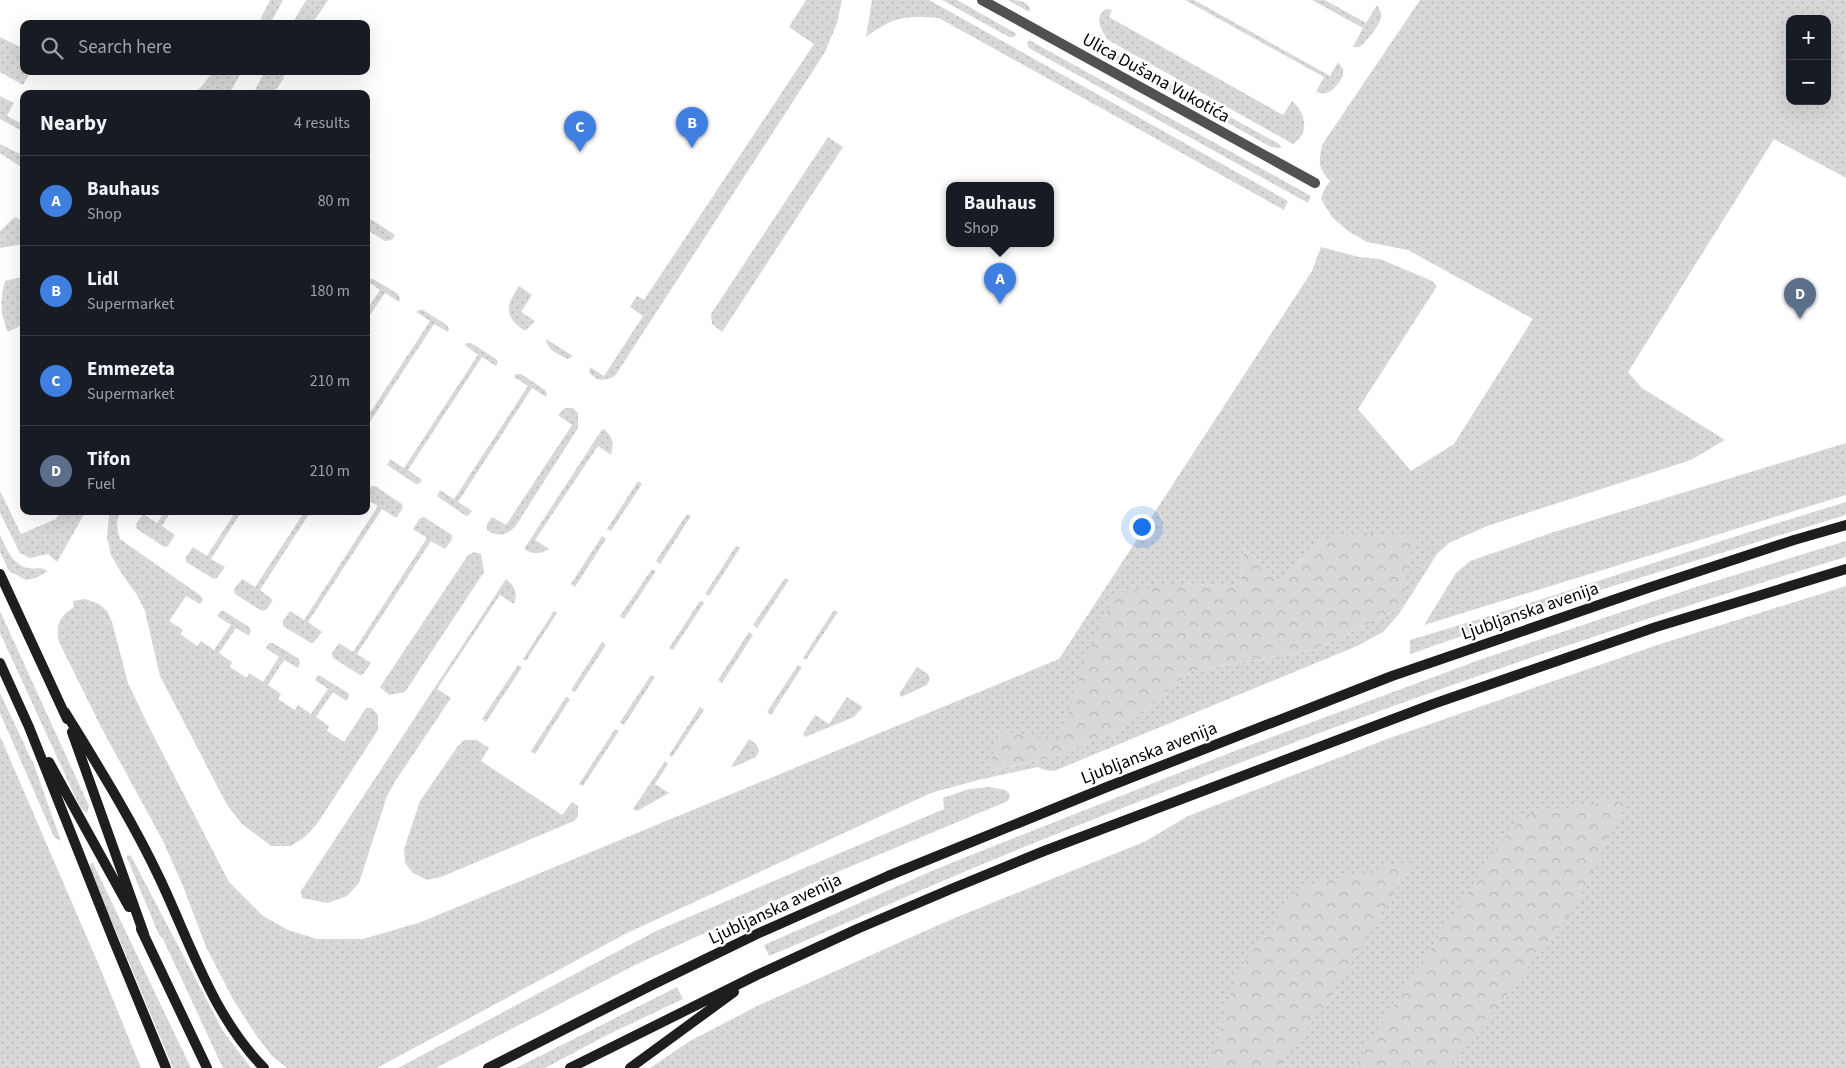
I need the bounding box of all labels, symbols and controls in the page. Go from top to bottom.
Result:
map controls [1786,15,1831,105]
button: + [1786,15,1831,60]
search box [20,20,370,75]
street label: Ulica Dušana Vukotića [1078,27,1234,129]
icon: search [38,34,66,62]
text: Search here [78,34,172,61]
button: − [1786,60,1831,105]
pin: B [676,107,708,148]
text: Nearby [40,108,107,138]
pin: C [564,111,596,152]
text: 4 results [294,112,350,134]
text: Bauhaus [87,176,159,203]
popup [946,182,1054,247]
text: A [51,190,61,212]
text: 80 m [318,190,350,212]
text: Bauhaus [964,190,1036,217]
text: Shop [87,203,122,225]
text: Shop [964,217,999,239]
pin: A [984,263,1016,304]
text: Lidl [87,266,118,293]
pin: D [1784,278,1816,319]
text: B [51,280,61,302]
text: 180 m [310,280,350,302]
text: Supermarket [87,293,174,315]
text: Emmezeta [87,356,175,383]
text: C [51,370,61,392]
text: 210 m [310,370,350,392]
text: Supermarket [87,383,174,405]
text: Tifon [87,446,131,473]
text: D [51,460,61,482]
text: 210 m [310,460,350,482]
text: Fuel [87,473,115,495]
your location [1129,514,1155,540]
street label: Ljubljanska avenija [1458,576,1602,646]
street label: Ljubljanska avenija [1077,716,1221,790]
street label: Ljubljanska avenija [704,867,846,951]

